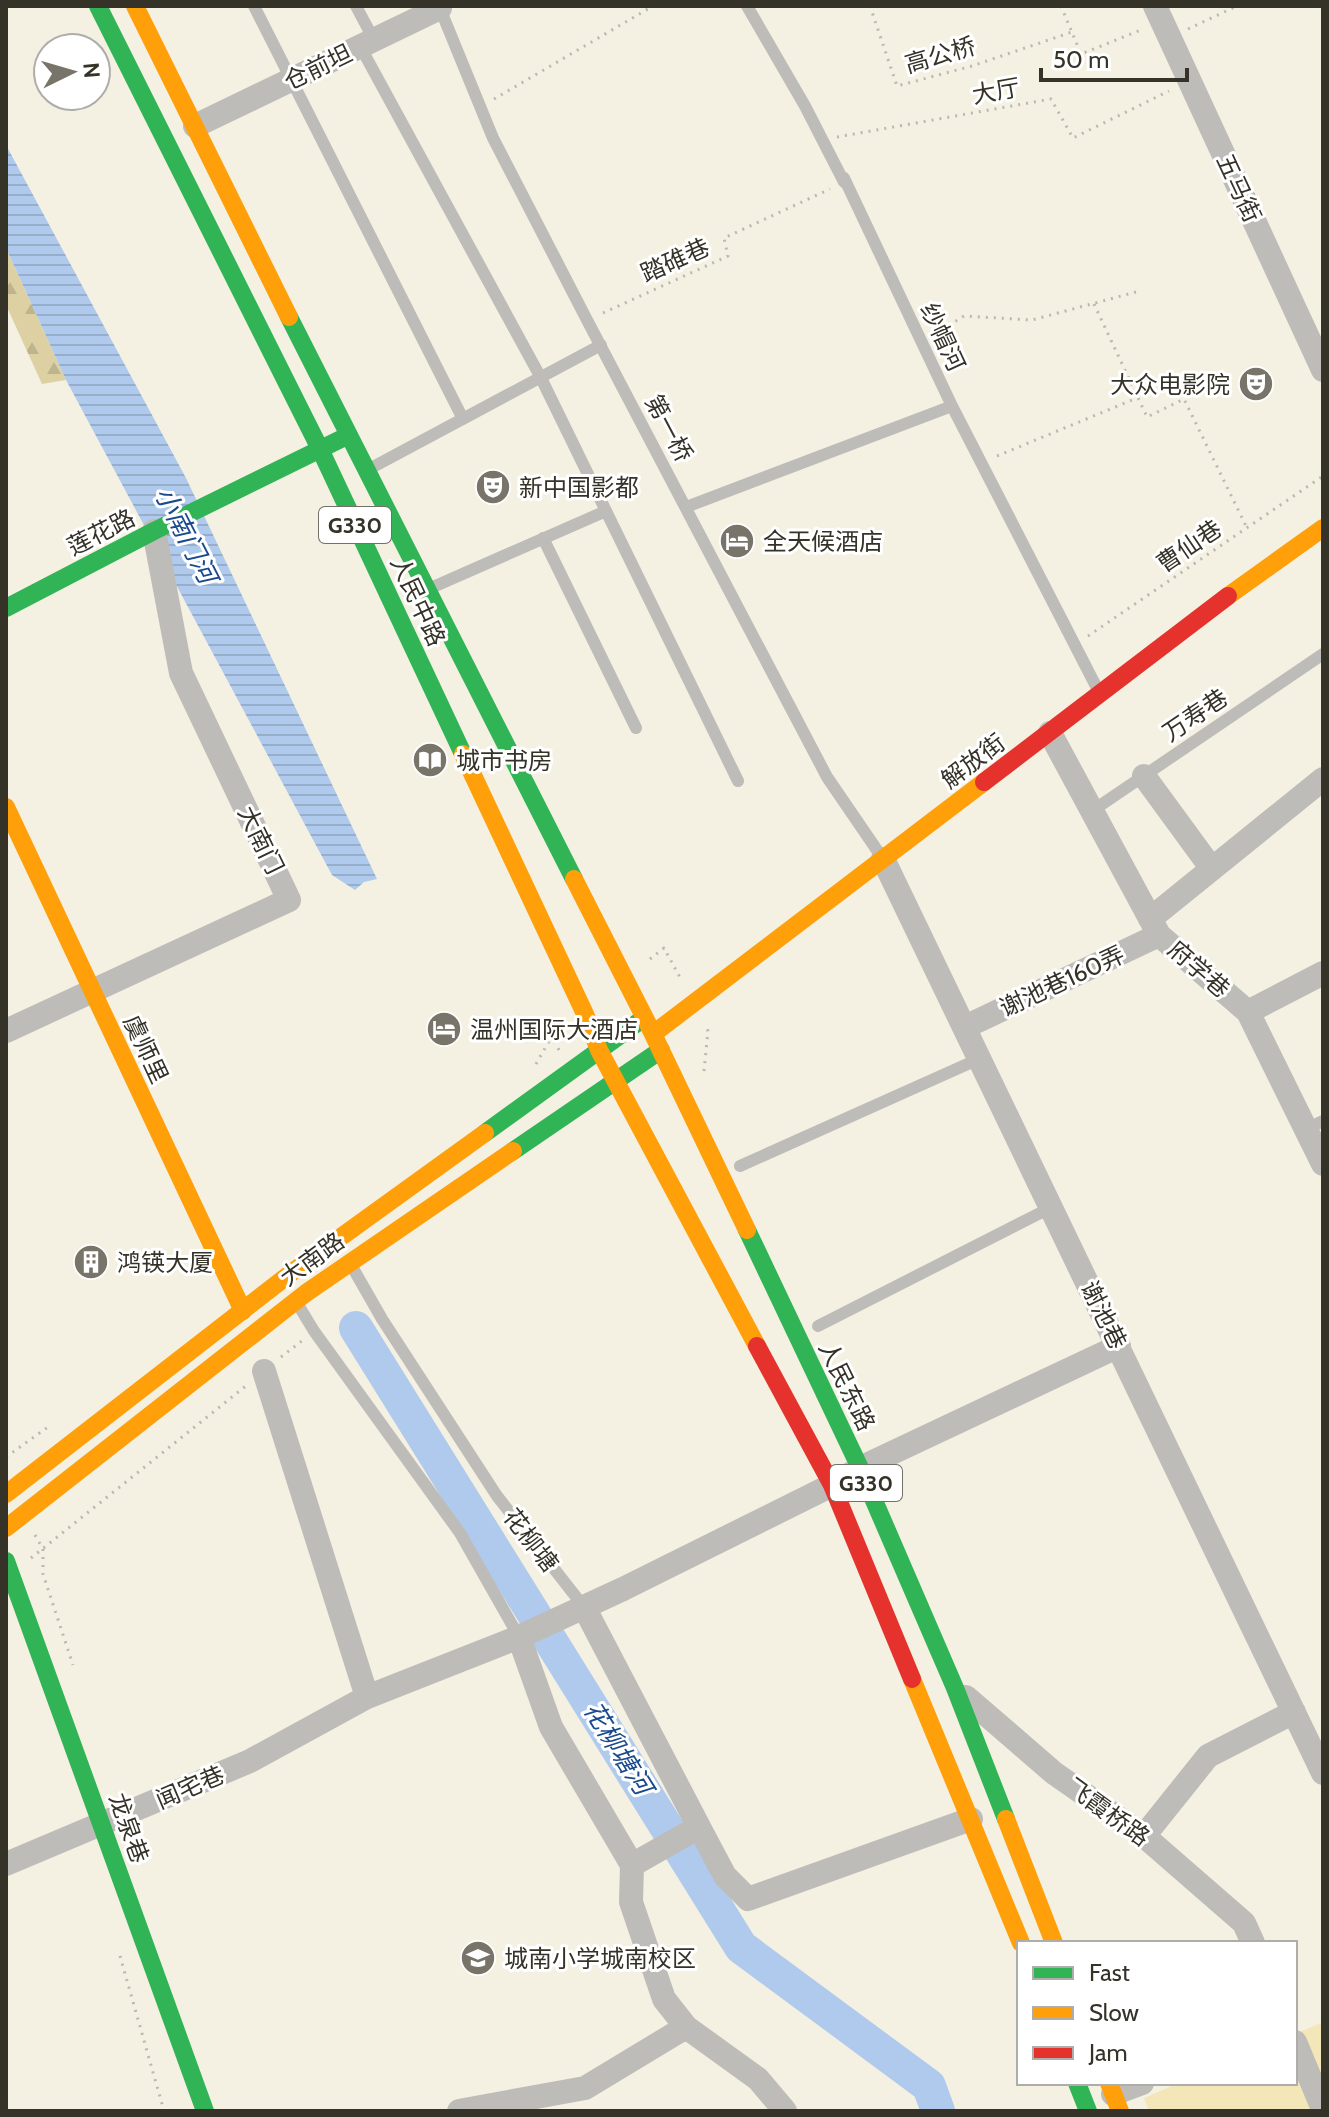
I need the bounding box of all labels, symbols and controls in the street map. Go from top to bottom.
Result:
street label: 高公桥 [901,31,979,79]
north arrow [32,32,112,112]
scale bar [1041,32,1187,82]
street label: 仓前坦 [279,38,357,96]
text: 50 m [1053,45,1109,74]
text: N [77,61,106,79]
street label: 大厅 [970,73,1022,109]
street label: 五马街 [1211,149,1267,227]
street label: 踏碓巷 [636,232,714,288]
street label: 纱帽河 [915,298,971,376]
theatre icon: 大众电影院 [1237,365,1275,403]
place label: 大众电影院 [1110,370,1230,399]
street label: 第一桥 [639,389,699,467]
theatre icon: 新中国影都 [474,468,512,506]
place label: 新中国影都 [519,473,639,502]
water label: 小南门河 [148,481,226,593]
street label: 莲花路 [62,503,140,561]
road number: G330 [319,507,391,543]
street label: 曹仙巷 [1151,514,1227,578]
hotel icon: 全天候酒店 [718,522,756,560]
place label: 全天候酒店 [763,527,883,556]
street label: 人民中路 [385,551,451,651]
street label: 万寿巷 [1157,683,1233,747]
street label: 解放街 [936,728,1010,794]
library icon: 城市书房 [411,741,449,779]
place label: 城市书房 [456,746,552,775]
street label: 大南门 [232,801,290,879]
street label: 府学巷 [1162,934,1236,1004]
street label: 谢池巷160弄 [995,939,1129,1023]
street label: 虞师里 [118,1010,174,1088]
hotel icon: 温州国际大酒店 [425,1010,463,1048]
place label: 温州国际大酒店 [470,1015,638,1044]
street label: 大南路 [274,1226,350,1292]
building icon: 鸿锳大厦 [72,1243,110,1281]
place label: 鸿锳大厦 [117,1248,213,1277]
street label: 谢池巷 [1075,1276,1133,1354]
street label: 人民东路 [813,1337,881,1435]
road number: G330 [830,1465,902,1501]
street label: 花柳塘 [497,1503,565,1577]
water label: 花柳塘河 [577,1695,662,1805]
street label: 闻宅巷 [151,1760,229,1814]
street label: 飞霞桥路 [1061,1772,1155,1852]
street label: 龙泉巷 [103,1789,155,1867]
school or university icon: 城南小学城南校区 [459,1939,497,1977]
legend [1017,1941,1297,2085]
place label: 城南小学城南校区 [504,1944,696,1973]
text: Fast [1089,1958,1130,1987]
text: Slow [1089,1998,1139,2027]
text: Jam [1088,2038,1127,2067]

